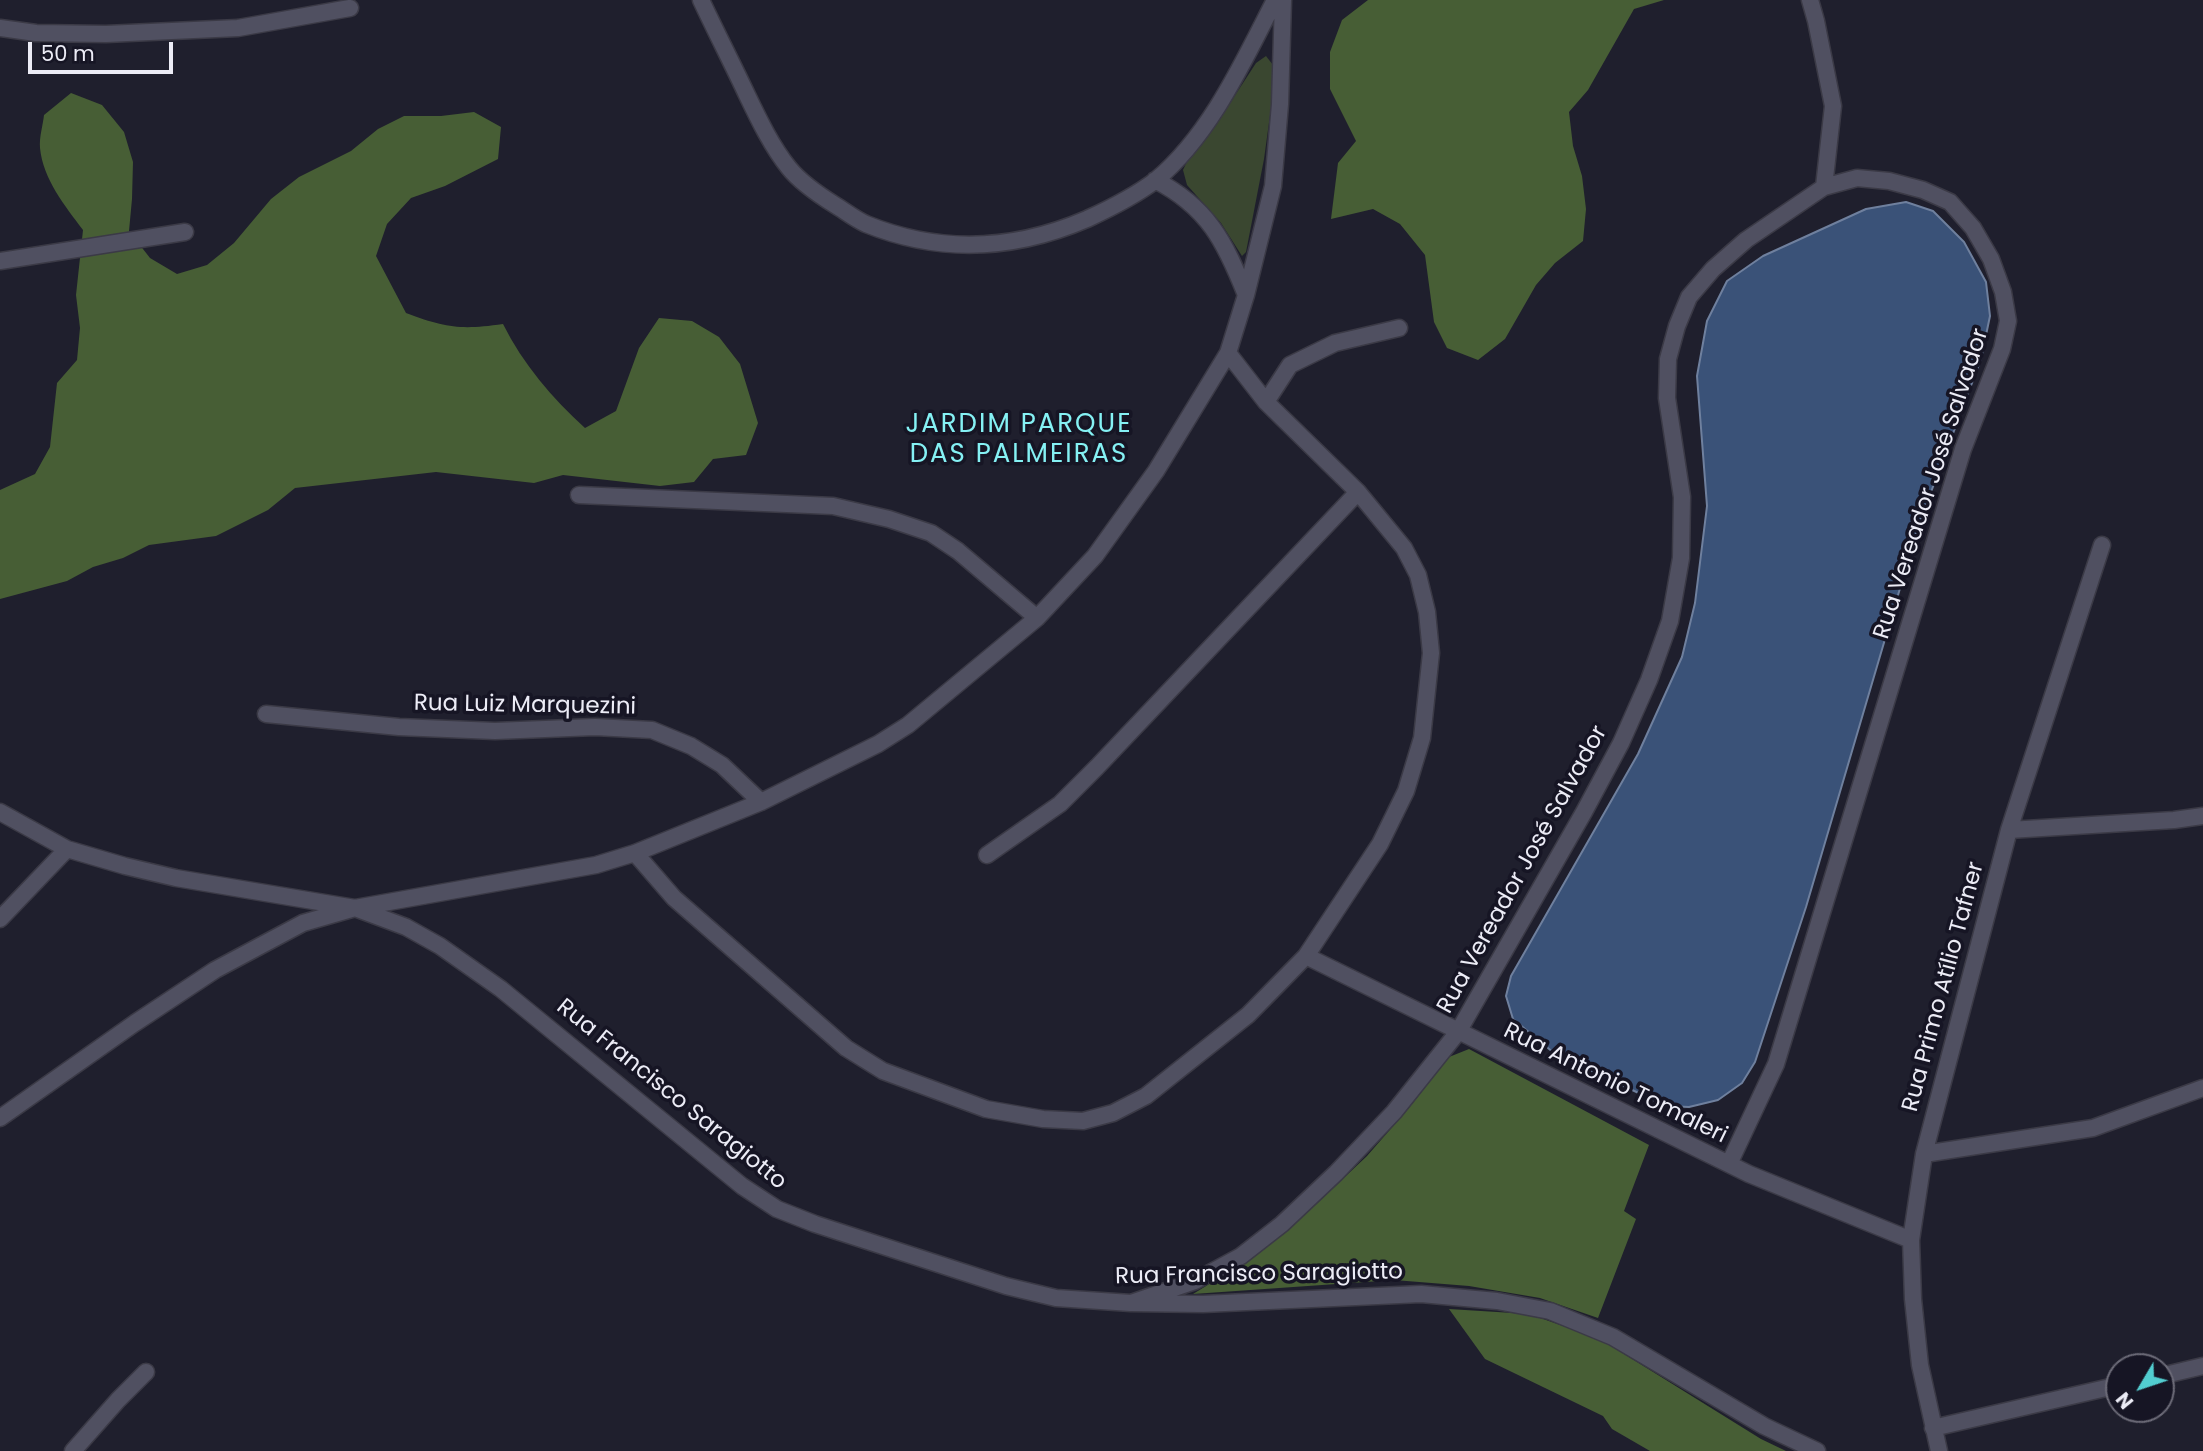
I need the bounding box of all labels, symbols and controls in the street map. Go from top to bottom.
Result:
scale bar [32,28,177,72]
text: 50 m [41,39,95,68]
street label: Rua Vereador José Salvador [1869,325,1995,643]
district label: JARDIM PARQUE DAS PALMEIRAS [907,409,1131,471]
street label: Rua Luiz Marquezini [414,690,636,722]
street label: Rua Vereador José Salvador [1432,721,1614,1019]
street label: Rua Primo Atílio Tafner [1897,859,1991,1115]
street label: Rua Francisco Saragiotto [550,994,792,1196]
street label: Rua Antonio Tomaleri [1499,1018,1731,1150]
street label: Rua Francisco Saragiotto [1115,1259,1403,1291]
north arrow [2105,1353,2175,1423]
text: N [2110,1386,2140,1414]

